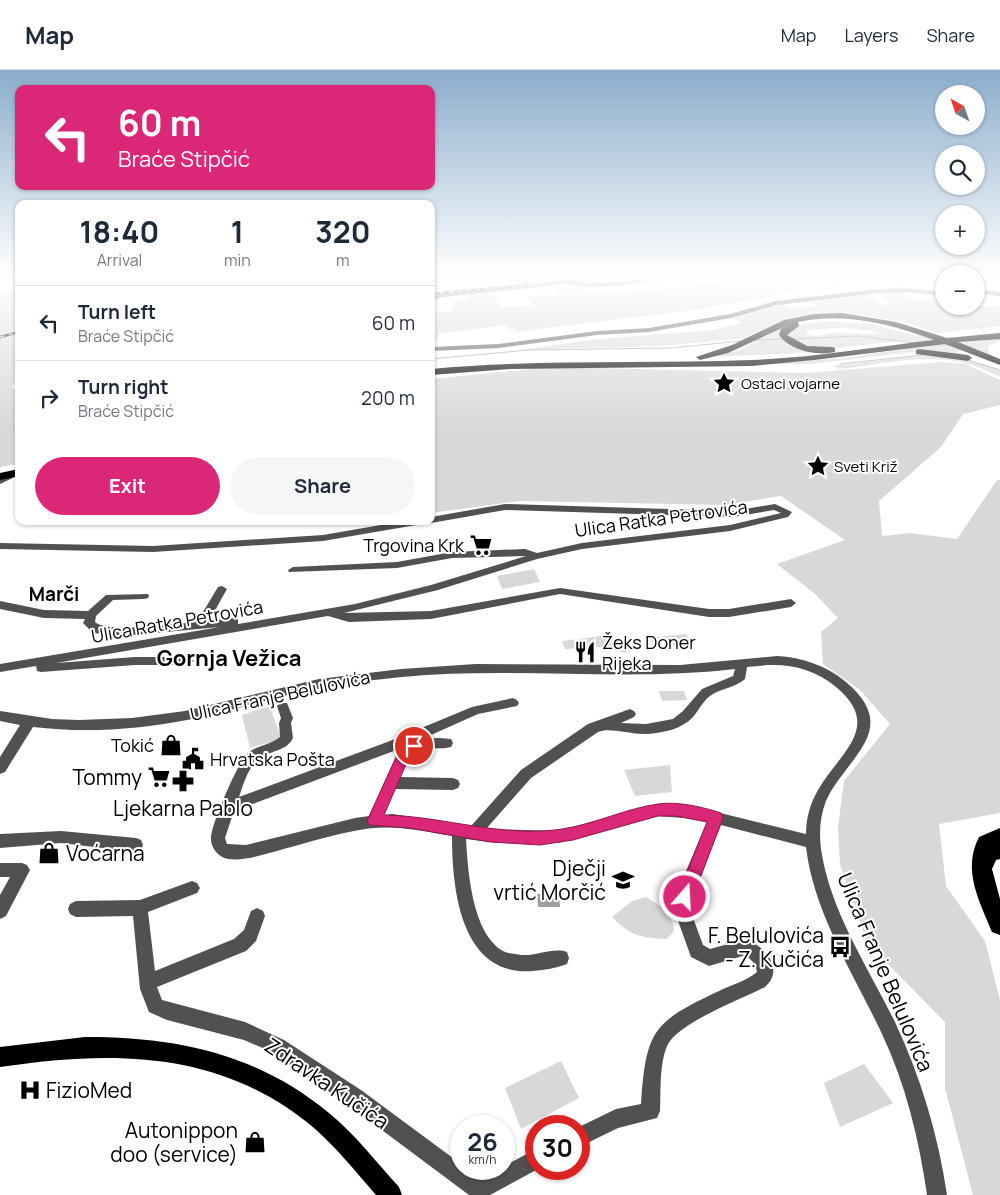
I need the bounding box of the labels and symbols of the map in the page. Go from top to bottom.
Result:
north arrow [935,85,985,135]
place icon: Ostaci vojarne [711,370,737,396]
place label: Ostaci vojarne [741,373,840,394]
place icon: Sveti Križ [805,453,831,479]
place label: Sveti Križ [834,456,898,477]
street label: Ulica Ratka Petrovića [573,494,749,542]
supermarket icon: Trgovina Krk [468,532,494,558]
place label: Trgovina Krk [363,533,465,557]
district label: Marči [29,581,79,607]
street label: Ulica Ratka Petrovića [89,594,265,648]
place label: Žeks Doner Rijeka [602,630,696,675]
restaurant icon: Žeks Doner Rijeka [572,639,598,665]
district label: Gornja Vežica [157,643,301,673]
street label: Ulica Franje Belulovića [188,664,372,726]
pin [393,725,435,767]
shop icon: Tokić [158,732,184,758]
place label: Tokić [111,733,154,757]
public building icon: Hrvatska Pošta [180,746,206,772]
place label: Hrvatska Pošta [210,747,335,771]
place label: Tommy [72,763,142,791]
supermarket icon: Tommy [146,764,172,790]
pharmacy icon: Ljekarna Pablo [170,768,196,794]
place label: Ljekarna Pablo [113,794,253,822]
place label: Voćarna [66,839,145,867]
shop icon: Voćarna [36,840,62,866]
place label: Dječji vrtić Morčić [493,854,606,906]
school or university icon: Dječji vrtić Morčić [610,867,636,893]
street label: Ulica Franje Belulovića [831,868,941,1076]
position arrow [658,870,710,922]
place label: F. Belulovića - Z. Kučića [708,921,824,973]
bus stop icon: F. Belulovića - Z. Kučića [827,934,853,960]
street label: Zdravka Kučića [259,1031,395,1135]
place label: FizioMed [46,1076,132,1104]
hospital icon: FizioMed [17,1077,43,1103]
speed limit sign: 30 [525,1115,590,1180]
place label: Autonippon doo (service) [110,1116,238,1168]
shop icon: Autonippon doo (service) [242,1129,268,1155]

